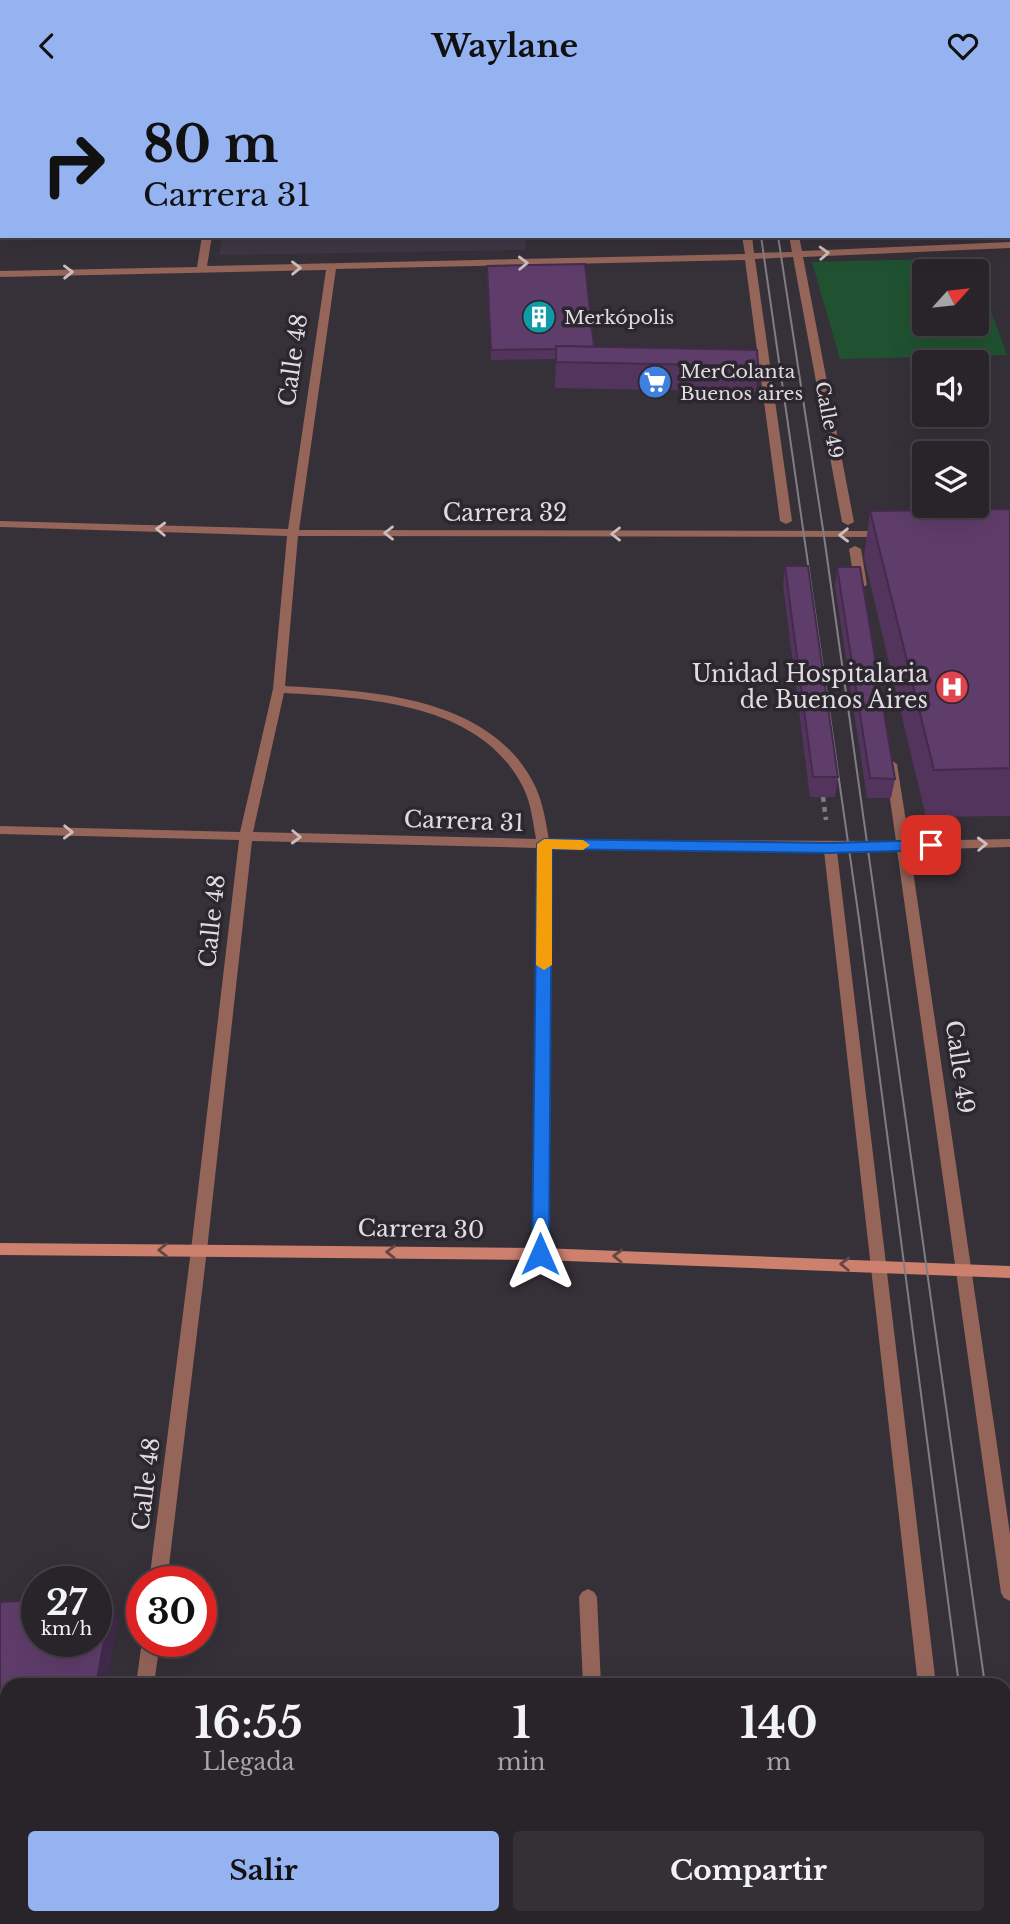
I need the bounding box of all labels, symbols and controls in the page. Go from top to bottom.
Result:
text: Waylane [432,26,578,66]
icon: back [28,27,66,65]
icon: heart [944,27,982,65]
text: 80 m [143,114,278,175]
icon: right [28,119,119,210]
text: Carrera 31 [143,175,311,215]
one-way arrow [819,245,830,260]
one-way arrow [518,255,529,271]
north arrow [912,259,989,336]
map controls [912,259,989,518]
one-way arrow [291,260,301,276]
one-way arrow [63,265,74,280]
building icon: Merkópolis [520,298,558,336]
place label: Merkópolis [564,306,674,329]
street label: Calle 48 [273,312,313,408]
button: sound [912,350,989,427]
place label: MerColanta Buenos aires [680,360,803,405]
supermarket icon: MerColanta Buenos aires [636,363,674,401]
street label: Calle 49 [810,380,848,460]
button: layers [912,441,989,518]
street label: Carrera 32 [443,499,567,527]
one-way arrow [156,521,167,536]
one-way arrow [383,525,394,541]
one-way arrow [611,526,621,542]
one-way arrow [838,528,849,543]
place label: Unidad Hospitalaria de Buenos Aires [692,660,928,714]
hospital icon: Unidad Hospitalaria de Buenos Aires [933,668,971,706]
street label: Carrera 31 [403,805,525,837]
pin [901,815,961,875]
one-way arrow [63,824,74,839]
icon: arrive [912,826,950,864]
one-way arrow [290,829,301,844]
one-way arrow [977,836,988,851]
street label: Calle 48 [193,873,231,969]
street label: Calle 49 [940,1018,980,1116]
street label: Carrera 30 [357,1214,485,1244]
position arrow [503,1217,577,1291]
one-way arrow [157,1242,168,1258]
one-way arrow [385,1244,395,1260]
one-way arrow [612,1249,623,1264]
one-way arrow [840,1257,851,1272]
street label: Calle 48 [126,1436,166,1532]
speed limit sign: 30 [126,1566,217,1657]
text: 27 [46,1581,87,1624]
text: km/h [41,1618,92,1640]
text: 16:55 [194,1697,303,1749]
text: 1 [512,1697,530,1749]
text: 140 [740,1697,818,1749]
text: Llegada [202,1748,295,1776]
text: min [497,1748,545,1776]
text: m [766,1748,791,1776]
button: Salir [28,1831,499,1911]
button: Compartir [513,1831,984,1911]

